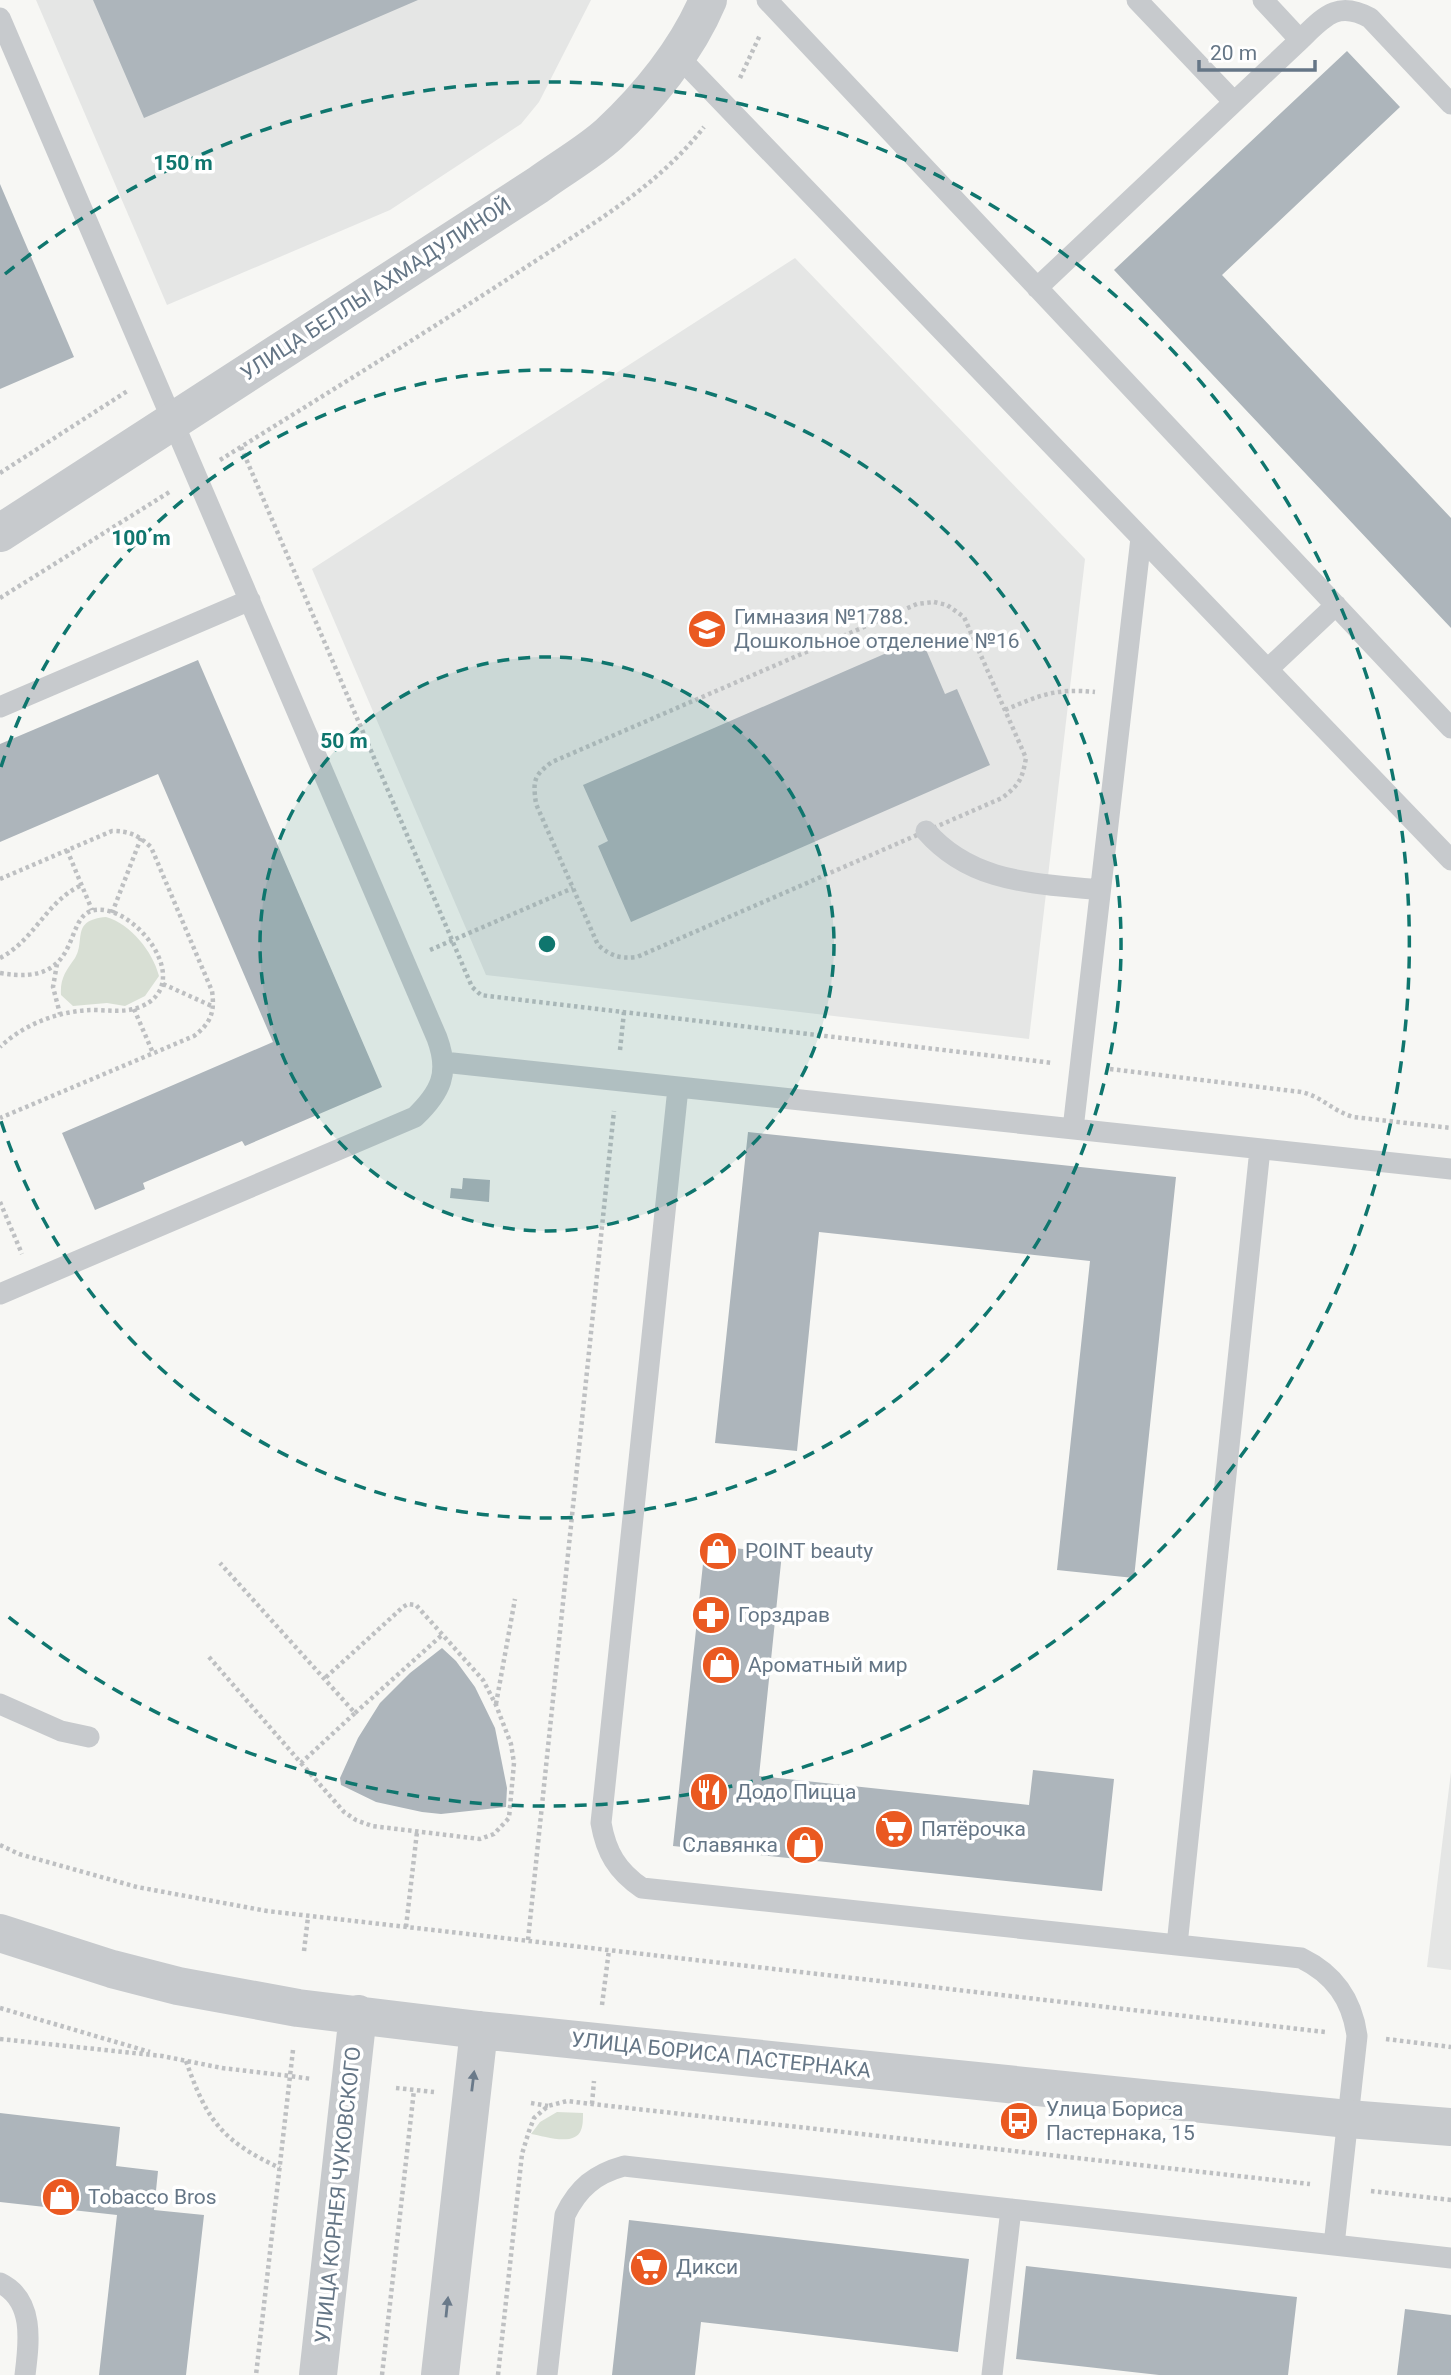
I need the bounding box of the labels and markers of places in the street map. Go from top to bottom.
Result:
place label: Гимназия №1788. Дошкольное отделение №16 [734,605,1020,653]
school or university icon: Гимназия №1788. Дошкольное отделение №16 [686,608,728,650]
centre of rings [535,932,559,956]
shop icon: POINT beauty [697,1530,739,1572]
place label: POINT beauty [745,1539,873,1563]
pharmacy icon: Горздрав [690,1594,732,1636]
place label: Горздрав [738,1603,830,1627]
shop icon: Ароматный мир [700,1644,742,1686]
place label: Ароматный мир [748,1653,908,1677]
restaurant icon: Додо Пицца [688,1771,730,1813]
place label: Додо Пицца [736,1780,856,1804]
supermarket icon: Пятёрочка [873,1808,915,1850]
place label: Пятёрочка [921,1817,1026,1841]
shop icon: Славянка [784,1824,826,1866]
place label: Славянка [682,1833,778,1857]
place label: Улица Бориса Пастернака, 15 [1046,2097,1195,2145]
bus stop icon: Улица Бориса Пастернака, 15 [998,2100,1040,2142]
shop icon: Tobacco Bros [40,2176,82,2218]
place label: Tobacco Bros [88,2185,217,2209]
supermarket icon: Дикси [628,2246,670,2288]
place label: Дикси [676,2255,738,2279]

